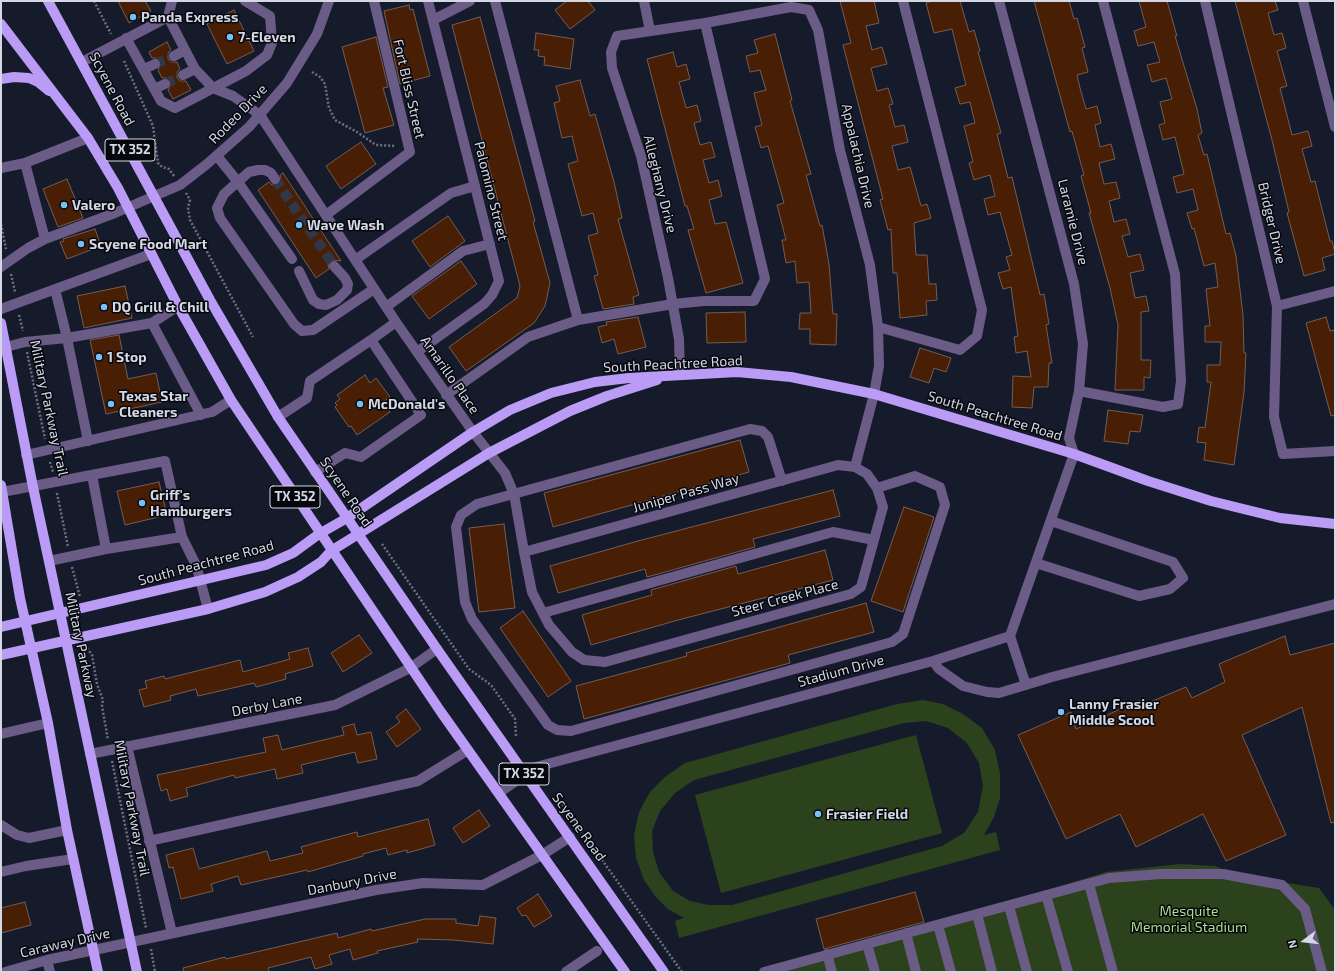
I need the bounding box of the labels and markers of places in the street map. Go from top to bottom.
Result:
place label: Panda Express [141,9,238,25]
marker: Panda Express [128,12,138,22]
place label: 7-Eleven [238,29,296,45]
marker: 7-Eleven [225,32,235,42]
place label: Valero [72,197,115,213]
marker: Valero [59,200,69,210]
place label: Wave Wash [307,217,384,233]
marker: Wave Wash [294,220,304,230]
place label: Scyene Food Mart [89,236,207,252]
marker: Scyene Food Mart [76,239,86,249]
place label: DQ Grill & Chill [112,299,209,315]
marker: DQ Grill & Chill [99,302,109,312]
place label: 1 Stop [107,349,147,365]
marker: 1 Stop [94,352,104,362]
place label: Texas Star Cleaners [119,388,188,420]
place label: McDonald's [368,396,446,412]
marker: Texas Star Cleaners [106,399,116,409]
marker: McDonald's [355,399,365,409]
place label: Griff's Hamburgers [150,487,232,520]
marker: Griff's Hamburgers [137,498,147,508]
place label: Lanny Frasier Middle Scool [1069,696,1159,728]
marker: Lanny Frasier Middle Scool [1056,707,1066,717]
place label: Frasier Field [826,806,908,822]
marker: Frasier Field [813,809,823,819]

